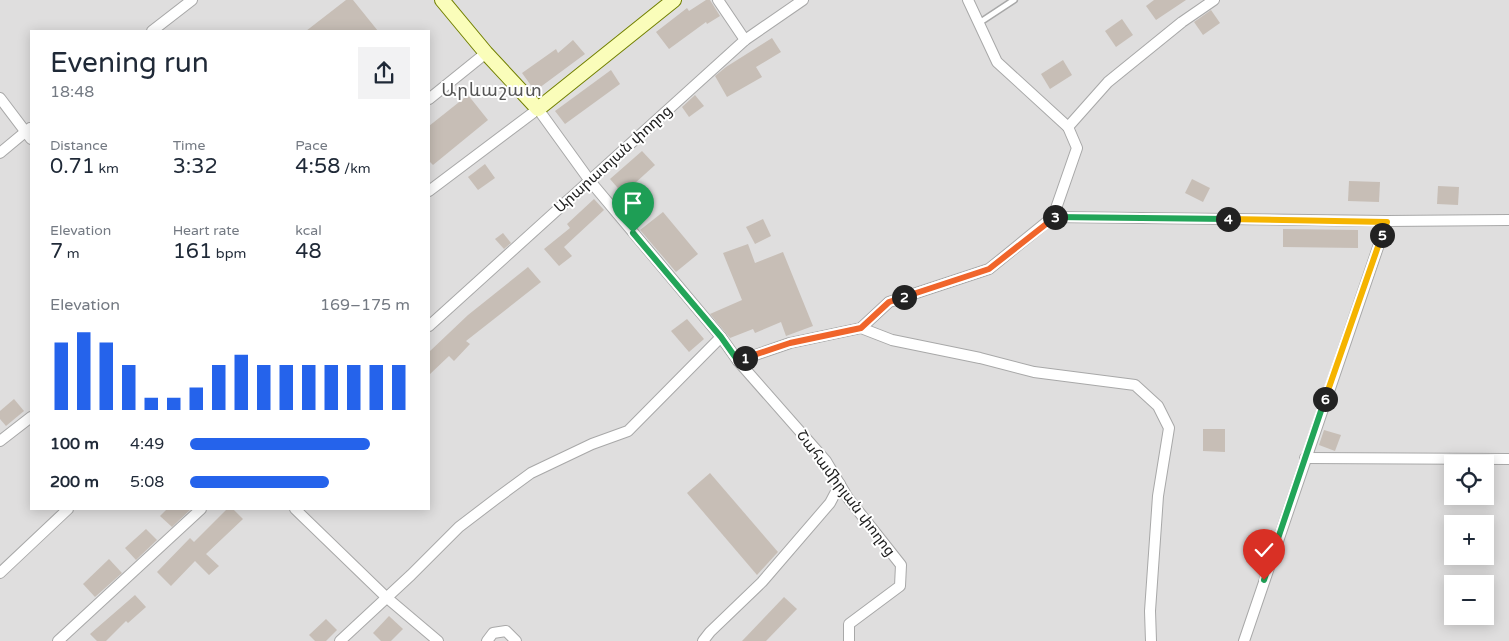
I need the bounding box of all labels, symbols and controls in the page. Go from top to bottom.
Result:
text: Evening run [50,46,209,80]
button: share [358,47,410,99]
district label: Արևաշատ [441,79,543,101]
text: 18:48 [50,82,94,102]
street label: Արարատյան փողոց [550,101,676,217]
text: Distance [50,137,108,154]
text: Time [173,137,205,154]
text: Pace [295,137,328,154]
text: 0.71 [50,154,95,179]
text: 3:32 [173,154,218,179]
text: 4:58 [295,154,340,179]
text: km [95,160,119,177]
text: /km [340,160,371,177]
pin [612,182,654,233]
icon: arrive [619,189,647,217]
pin: 3 [1042,204,1068,230]
pin: 4 [1216,206,1240,232]
text: 3 [1051,209,1060,226]
text: 4 [1224,211,1233,228]
text: Elevation [50,222,111,239]
text: Heart rate [173,222,239,239]
text: kcal [295,222,322,239]
pin: 5 [1370,222,1394,248]
text: 5 [1378,227,1387,244]
text: 7 [50,239,63,264]
text: 161 [173,239,212,264]
text: 48 [295,239,322,264]
text: m [63,245,80,262]
text: bpm [212,245,246,262]
pin: 2 [892,284,916,310]
text: 2 [900,289,909,306]
text: Elevation [50,295,120,315]
text: 169–175 m [320,295,410,315]
pin: 1 [732,346,758,370]
text: 1 [741,350,750,367]
pin: 6 [1312,386,1338,412]
text: 6 [1321,391,1330,408]
street label: Շահամիրյան փողոց [793,426,899,560]
text: 100 m [50,434,99,454]
text: 4:49 [130,434,164,454]
map controls [1444,455,1494,625]
button: locate [1444,455,1494,505]
text: 200 m [50,472,99,492]
text: 5:08 [130,472,164,492]
button: + [1444,515,1494,565]
pin [1243,529,1285,580]
icon: check [1250,536,1278,564]
button: − [1444,575,1494,625]

